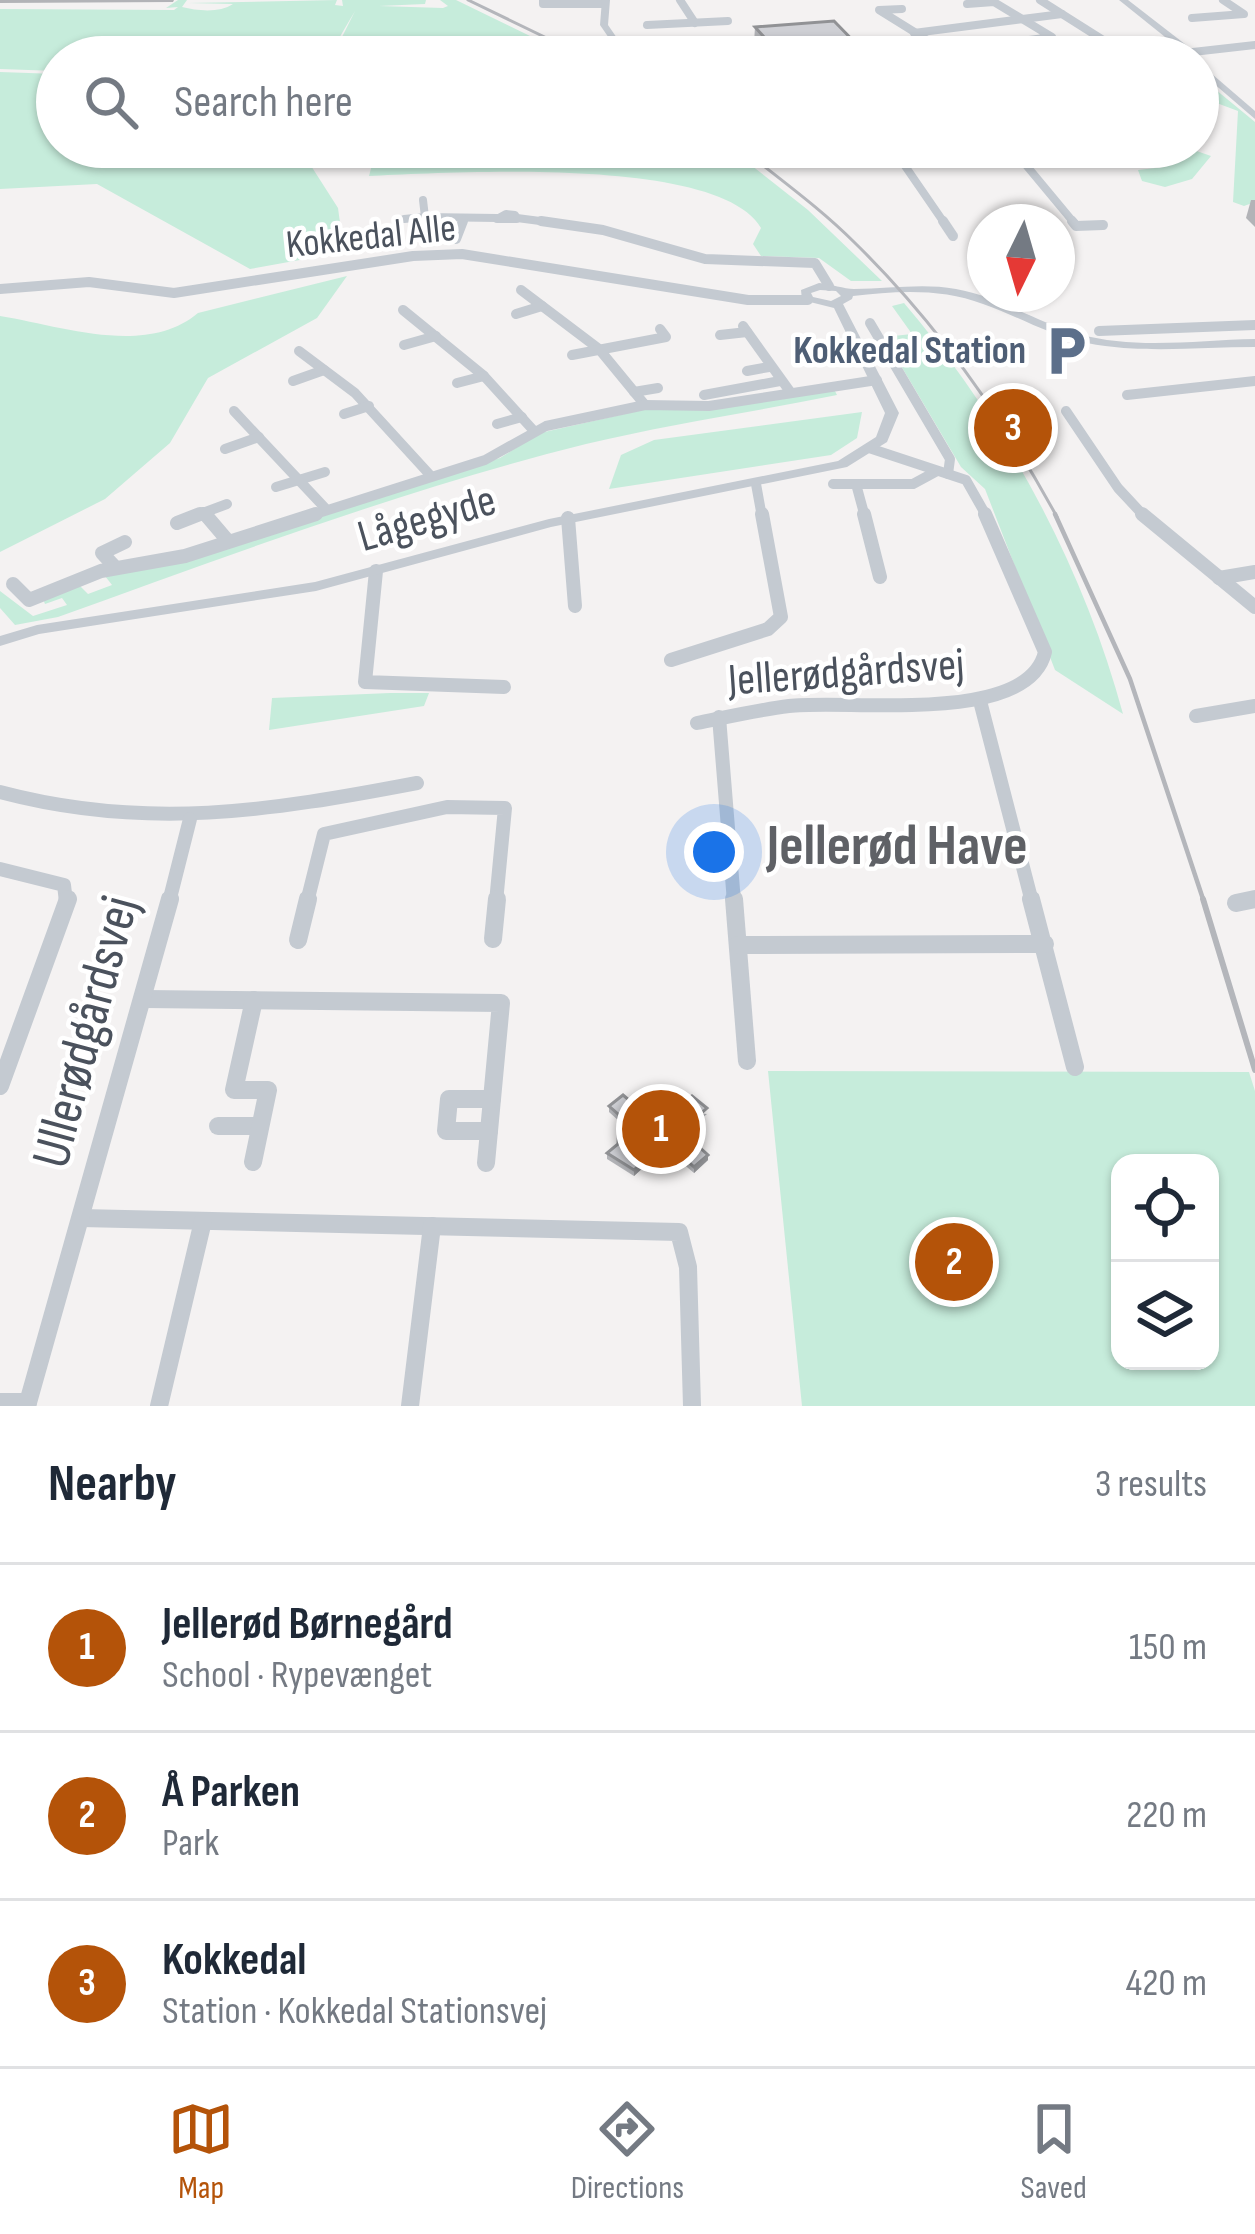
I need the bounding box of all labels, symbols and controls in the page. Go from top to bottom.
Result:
search box [36,36,1219,168]
icon: search [78,69,144,135]
text: Search here [174,75,353,130]
north arrow [967,204,1075,312]
street label: Kokkedal Alle [284,205,458,269]
parking icon: Kokkedal Station [1037,322,1095,380]
place label: Kokkedal Station [793,328,1026,375]
pin: 3 [974,383,1052,473]
street label: Lågegyde [352,473,502,565]
street label: Jellerødgårdsvej [725,637,966,709]
district label: Jellerød Have [765,813,1028,881]
your location [684,822,744,882]
street label: Ullerødgårdsvej [19,889,153,1175]
pin: 1 [622,1084,700,1174]
map controls [1111,1154,1219,1370]
button: locate [1111,1154,1219,1262]
pin: 2 [915,1217,993,1307]
button: layers [1111,1262,1219,1370]
text: Nearby [48,1454,177,1515]
text: 3 results [1095,1461,1207,1508]
text: Jellerød Børnegård [162,1597,453,1652]
text: 1 [79,1624,95,1671]
text: 150 m [1129,1624,1207,1671]
text: School · Rypevænget [162,1652,432,1699]
text: Å Parken [162,1765,300,1820]
text: 2 [78,1792,96,1839]
text: 220 m [1126,1792,1207,1839]
text: Park [162,1820,219,1867]
text: Kokkedal [162,1933,307,1988]
text: 3 [78,1960,96,2007]
text: 420 m [1126,1960,1207,2007]
text: Station · Kokkedal Stationsvej [162,1988,547,2035]
tab: Map [168,2096,234,2208]
tab: Directions [571,2096,684,2208]
tab: Saved [1021,2096,1087,2208]

